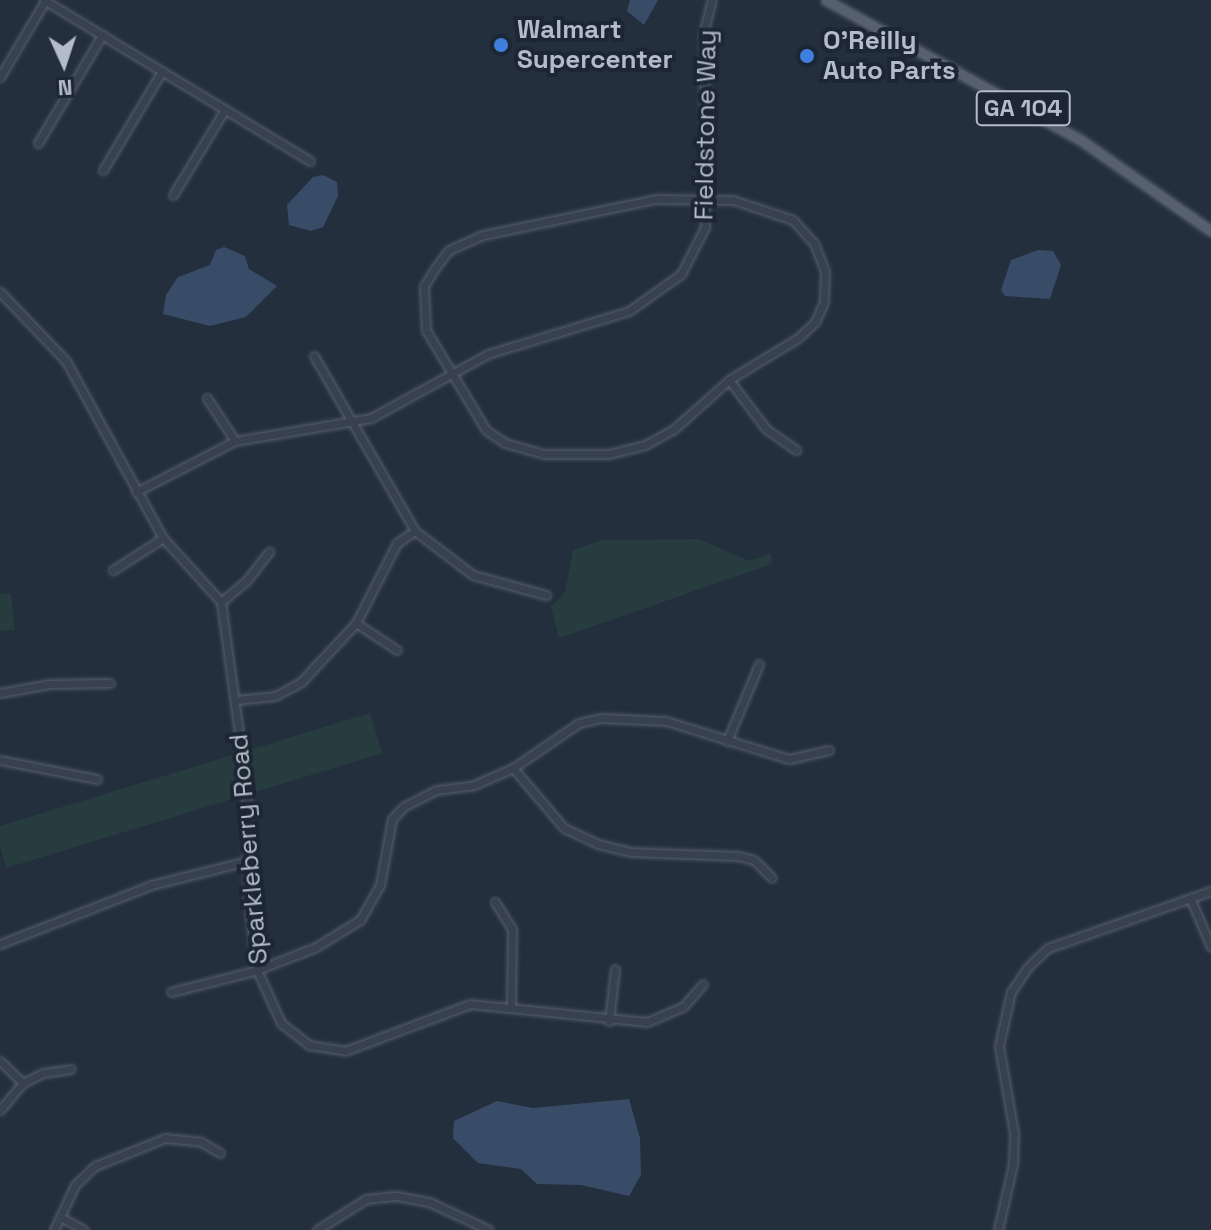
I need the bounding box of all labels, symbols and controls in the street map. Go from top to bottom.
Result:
place label: Walmart Supercenter [517,14,673,76]
north arrow [24,24,104,104]
place label: O'Reilly Auto Parts [823,25,956,86]
street label: Fieldstone Way [689,29,723,221]
marker: Walmart Supercenter [492,36,510,54]
marker: O'Reilly Auto Parts [798,47,816,65]
text: N [57,74,73,102]
road number: GA 104 [975,88,1071,128]
street label: Sparkleberry Road [223,732,275,966]

